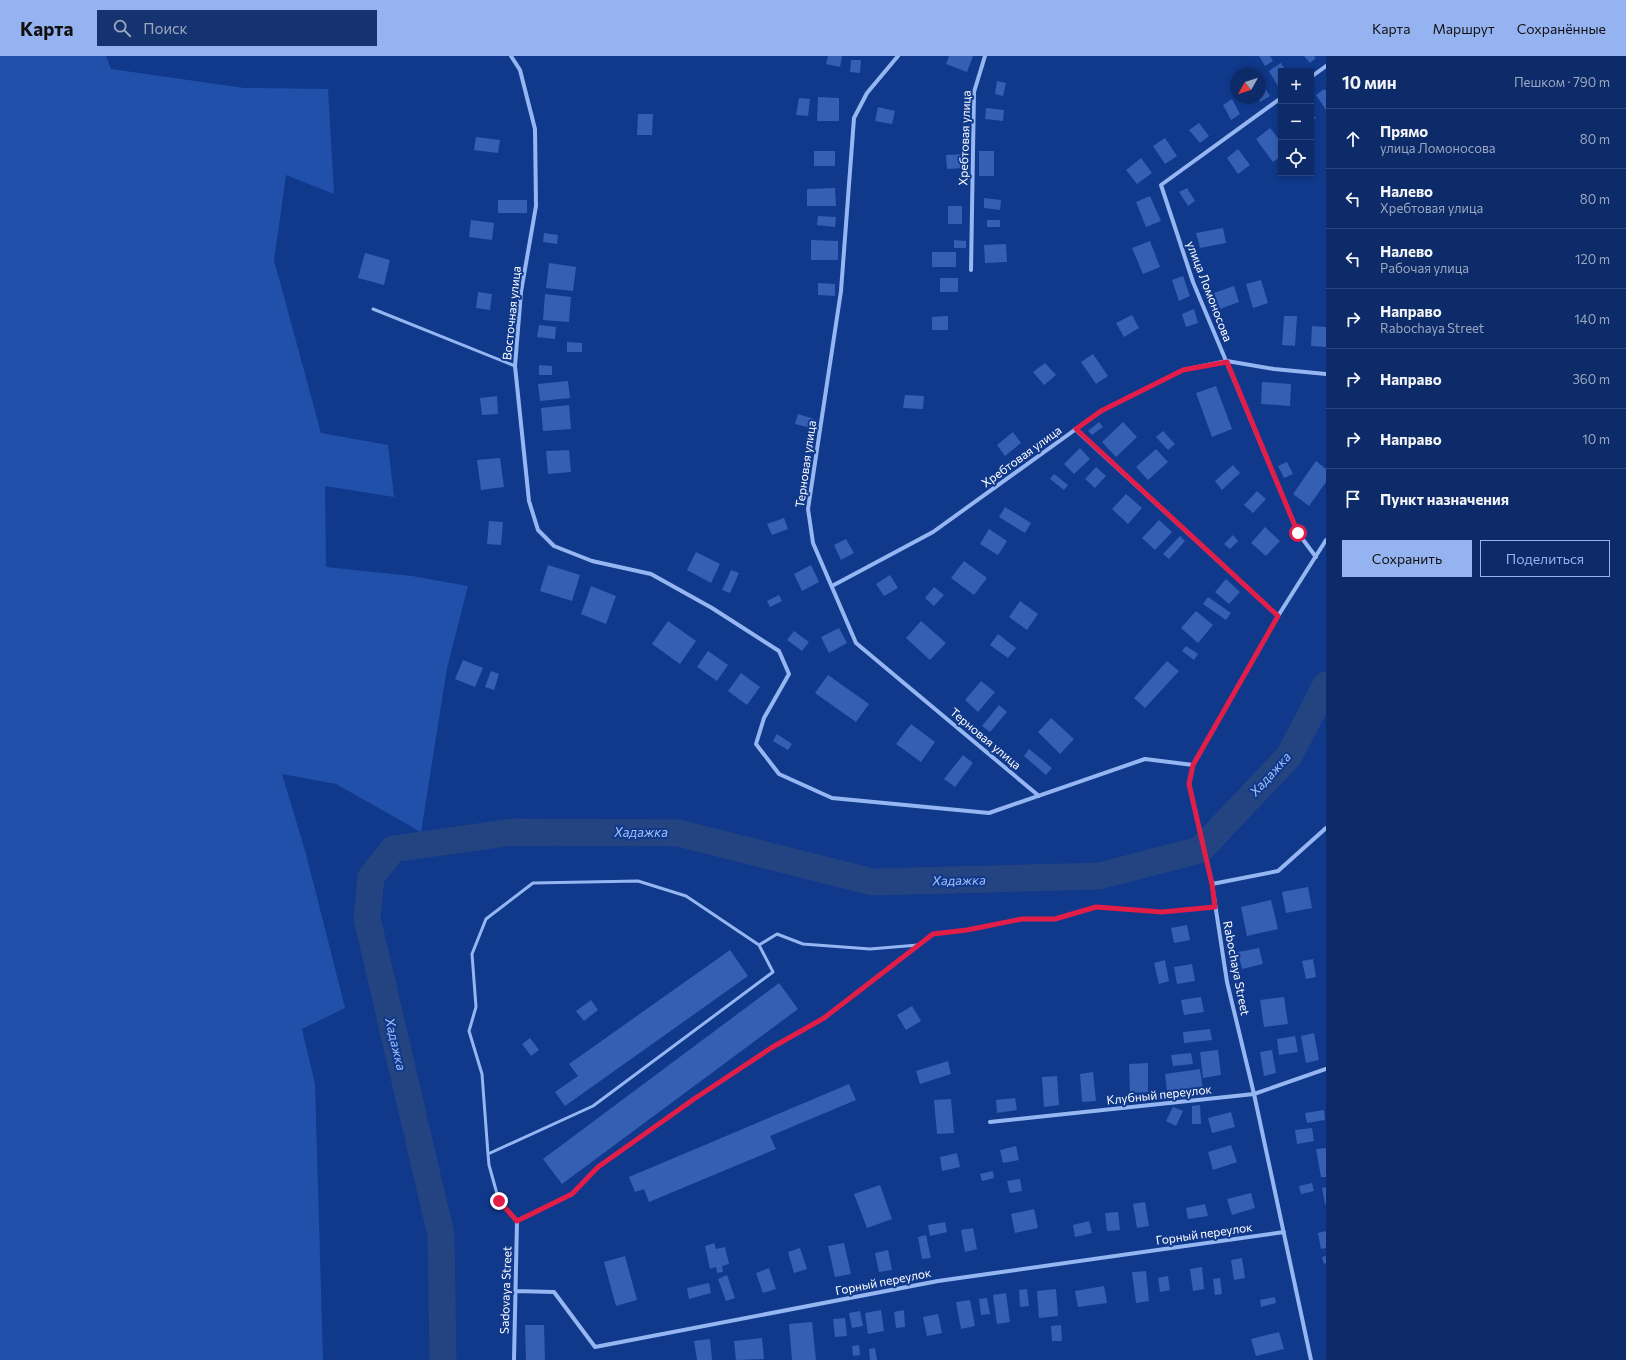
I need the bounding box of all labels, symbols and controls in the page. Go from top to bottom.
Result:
search box [97,10,377,46]
text: Карта [20,17,73,40]
icon: search [111,17,133,39]
text: Поиск [143,19,188,37]
text: Карта [1372,20,1410,37]
text: Маршрут [1432,20,1495,37]
text: Сохранённые [1517,20,1606,37]
north arrow [1230,68,1266,104]
map controls [1278,68,1314,176]
button: + [1278,68,1314,104]
text: 10 мин [1342,72,1397,93]
text: Пешком · 790 m [1514,74,1610,90]
street label: Хребтовая улица [955,90,973,186]
button: − [1278,104,1314,140]
text: Прямо [1380,122,1428,140]
icon: ahead [1342,128,1364,150]
text: 80 m [1580,131,1610,147]
button: locate [1278,140,1314,176]
text: улица Ломоносова [1380,140,1496,156]
text: Налево [1380,182,1433,200]
icon: left [1342,188,1364,210]
text: 80 m [1580,191,1610,207]
text: Хребтовая улица [1380,200,1483,216]
street label: улица Ломоносова [1184,239,1236,343]
text: Налево [1380,242,1433,260]
icon: left [1342,248,1364,270]
text: 120 m [1575,251,1610,267]
text: Рабочая улица [1380,260,1469,276]
street label: Восточная улица [499,265,523,361]
text: Направо [1380,302,1442,320]
icon: right [1342,308,1364,330]
text: 140 m [1574,311,1610,327]
text: Rabochaya Street [1380,320,1484,336]
icon: right [1342,368,1364,390]
text: Направо [1380,370,1442,388]
text: 360 m [1572,371,1610,387]
street label: Терновая улица [792,419,818,509]
street label: Хребтовая улица [978,422,1064,490]
icon: right [1342,428,1364,450]
text: Направо [1380,430,1442,448]
text: 10 m [1582,431,1610,447]
icon: arrive [1342,488,1364,510]
text: Пункт назначения [1380,490,1509,508]
route start [1289,524,1307,542]
button: Сохранить [1342,540,1472,577]
button: Поделиться [1480,540,1610,577]
street label: Терновая улица [948,704,1024,772]
water label: Хадажка [1245,748,1294,800]
water label: Хадажка [613,824,668,840]
water label: Хадажка [931,872,986,888]
street label: Rabochaya Street [1221,920,1253,1017]
water label: Хадажка [382,1015,410,1072]
street label: Клубный переулок [1106,1081,1213,1106]
route end [490,1192,508,1210]
street label: Горный переулок [1155,1219,1254,1247]
street label: Sadovaya Street [496,1246,514,1334]
street label: Горный переулок [834,1265,933,1297]

